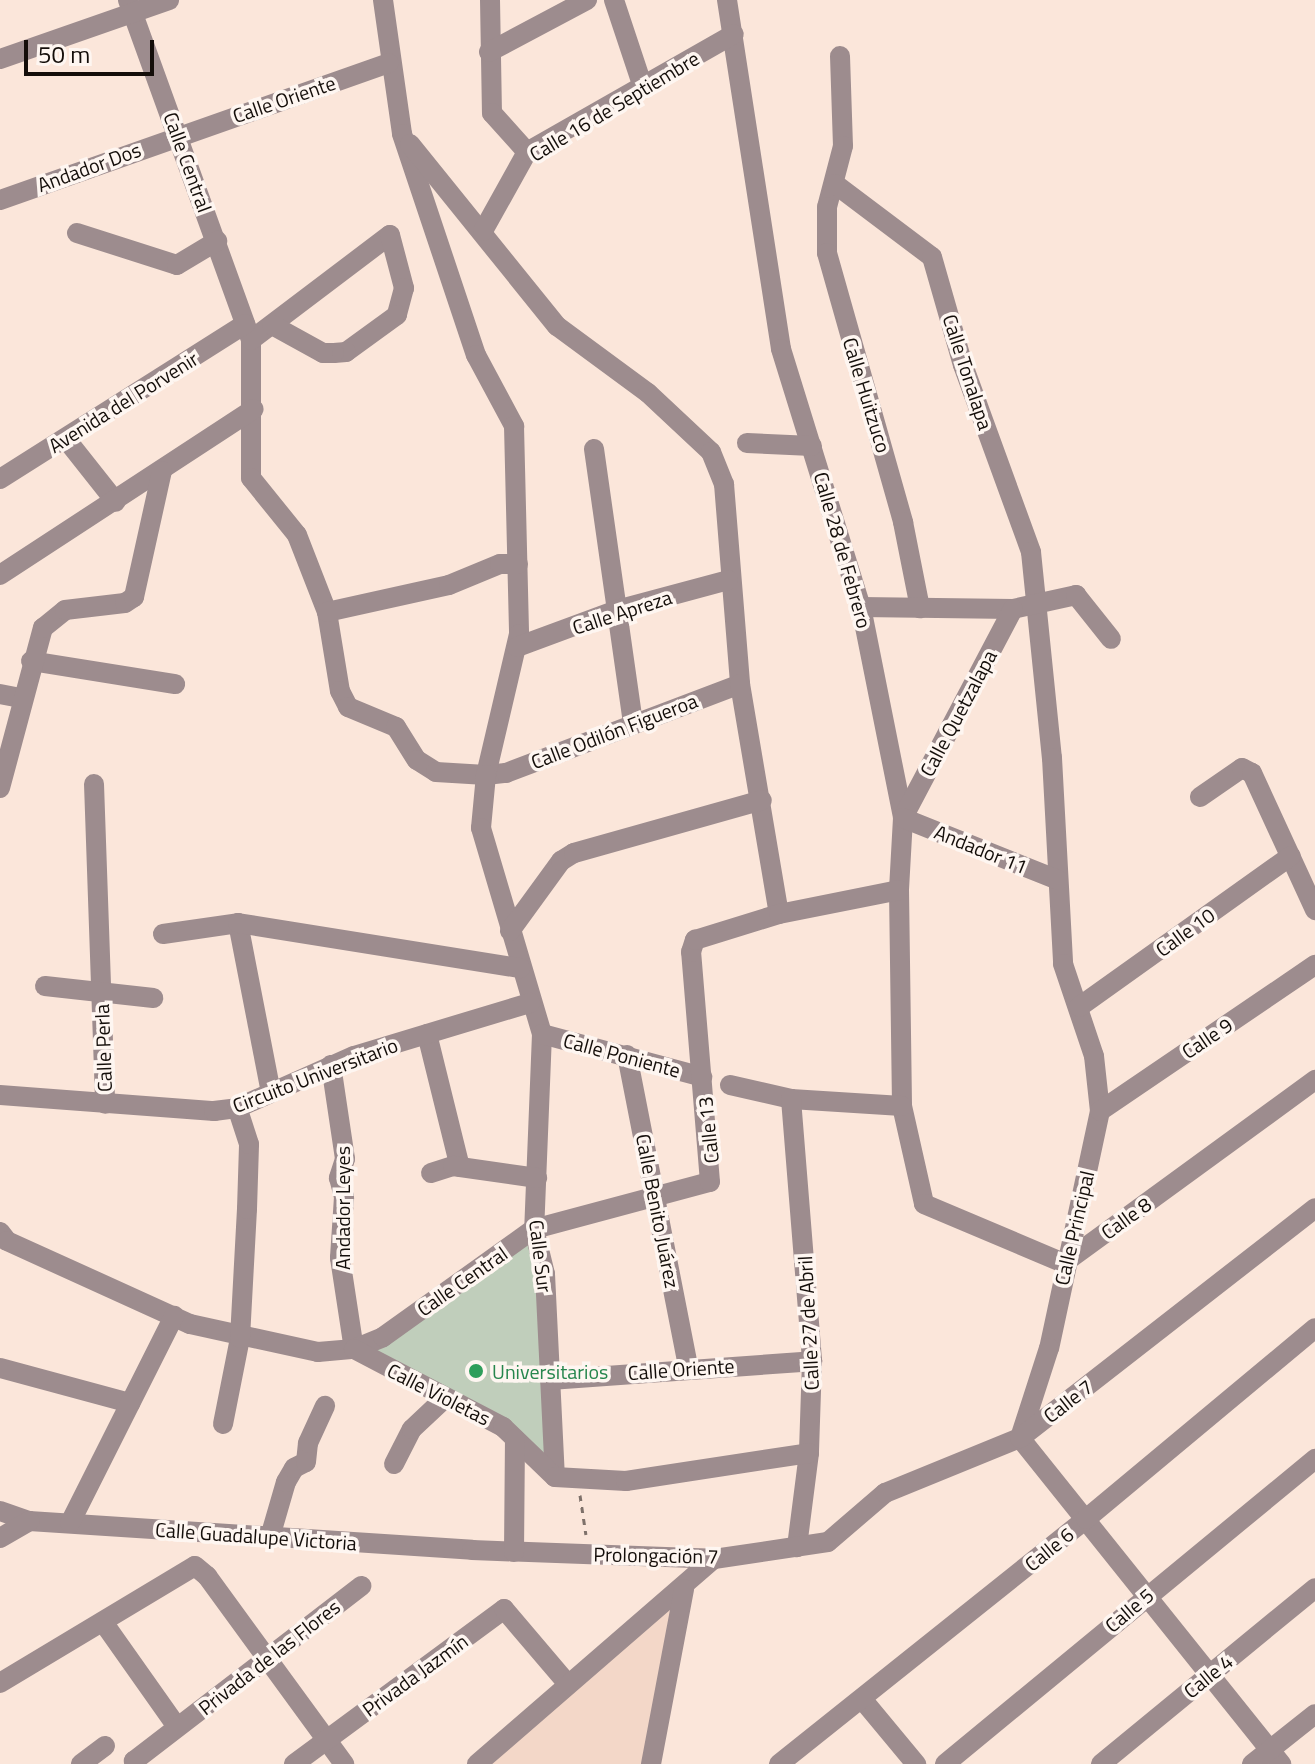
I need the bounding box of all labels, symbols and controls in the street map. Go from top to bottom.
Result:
scale bar [28,24,158,74]
text: 50 m [38,36,90,72]
street label: Calle 16 de Septiembre [525,46,703,166]
street label: Calle Oriente [229,70,339,128]
street label: Calle Central [159,109,217,215]
street label: Andador Dos [34,137,144,197]
street label: Calle Tonalapa [938,311,998,433]
street label: Calle Huitzuco [838,335,896,455]
street label: Avenida del Porvenir [44,346,202,458]
street label: Calle 28 de Febrero [809,469,877,631]
street label: Calle Apreza [569,585,675,639]
street label: Calle Quetzalapa [915,646,1001,780]
street label: Calle Odilón Figueroa [527,688,701,774]
street label: Andador 11 [931,819,1031,879]
street label: Calle 10 [1151,903,1219,961]
street label: Calle Perla [89,1004,117,1092]
street label: Calle 9 [1177,1012,1237,1064]
street label: Calle Poniente [561,1028,683,1082]
street label: Circuito Universitario [229,1032,401,1118]
street label: Calle 13 [693,1095,723,1165]
street label: Calle Benito Juárez [631,1132,685,1290]
street label: Andador Leyes [330,1146,354,1270]
street label: Calle Principal [1049,1168,1099,1288]
street label: Calle 8 [1096,1192,1156,1244]
street label: Calle Sur [525,1218,557,1294]
street label: Calle Central [412,1241,512,1321]
street label: Calle 27 de Abril [792,1255,824,1391]
street label: Calle Oriente [627,1353,735,1385]
street label: Calle Violetas [384,1358,494,1430]
place label: Universitarios [492,1359,608,1383]
marker: Universitarios [467,1362,485,1380]
street label: Calle 7 [1039,1374,1097,1428]
street label: Calle Guadalupe Victoria [154,1517,358,1555]
street label: Calle 6 [1020,1522,1078,1576]
street label: Prolongación 7 [593,1542,719,1568]
street label: Calle 5 [1100,1583,1158,1637]
street label: Privada de las Flores [193,1594,345,1720]
street label: Privada Jazmín [358,1629,472,1721]
street label: Calle 4 [1179,1649,1237,1703]

